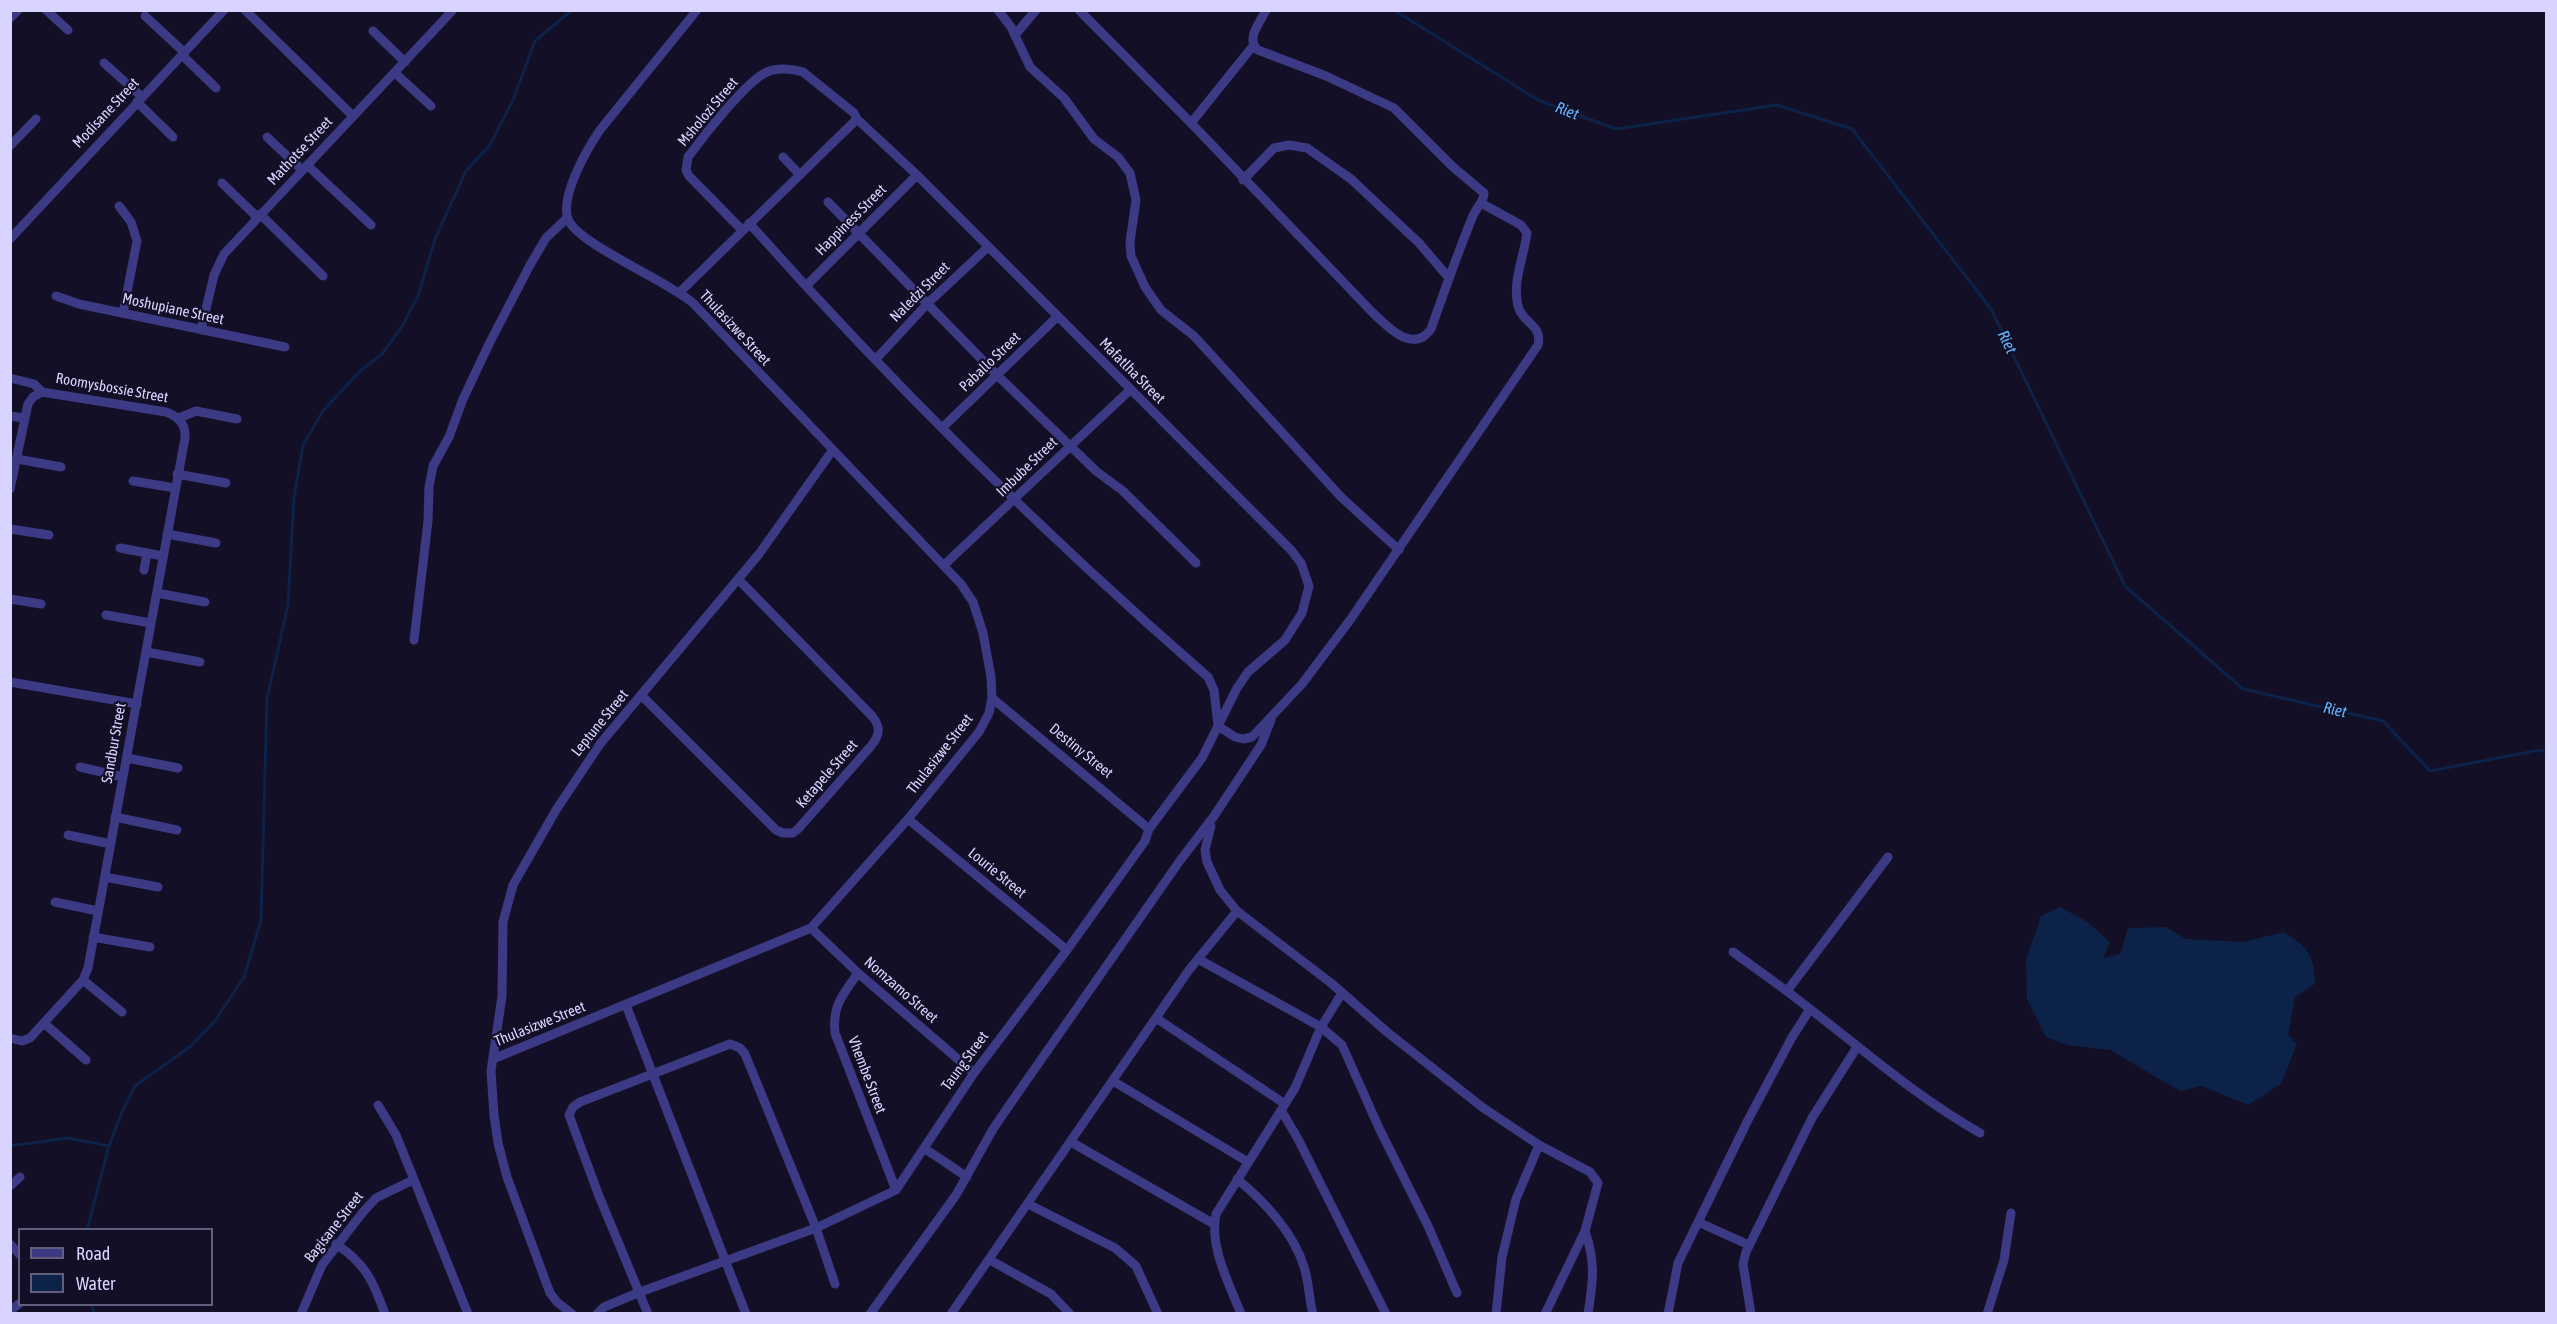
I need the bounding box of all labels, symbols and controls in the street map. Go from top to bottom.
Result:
street label: Modisane Street [69,74,143,152]
street label: Msholozi Street [674,74,742,150]
water label: Riet [1553,98,1581,124]
street label: Mathotse Street [264,113,336,189]
street label: Happiness Street [812,181,890,259]
street label: Naledzi Street [886,258,954,326]
street label: Thulasizwe Street [696,287,774,369]
street label: Moshupiane Street [121,289,225,329]
water label: Riet [1993,327,2021,357]
street label: Paballo Street [956,328,1024,396]
street label: Mafatlha Street [1095,334,1169,408]
street label: Roomysbossie Street [54,369,170,407]
street label: Imbube Street [993,433,1061,501]
street label: Leptune Street [568,686,632,760]
water label: Riet [2321,698,2349,722]
street label: Sandbur Street [98,701,130,785]
street label: Thulasizwe Street [903,710,977,798]
street label: Destiny Street [1046,720,1116,782]
street label: Ketapele Street [792,736,862,812]
street label: Lourie Street [964,844,1030,902]
street label: Nomzamo Street [860,953,942,1027]
street label: Thulasizwe Street [492,998,588,1050]
street label: Taung Street [938,1028,992,1094]
street label: Vhembe Street [844,1034,890,1116]
street label: Bagisane Street [301,1188,367,1266]
legend [18,1228,213,1306]
text: Road [76,1243,110,1264]
text: Water [76,1273,115,1294]

